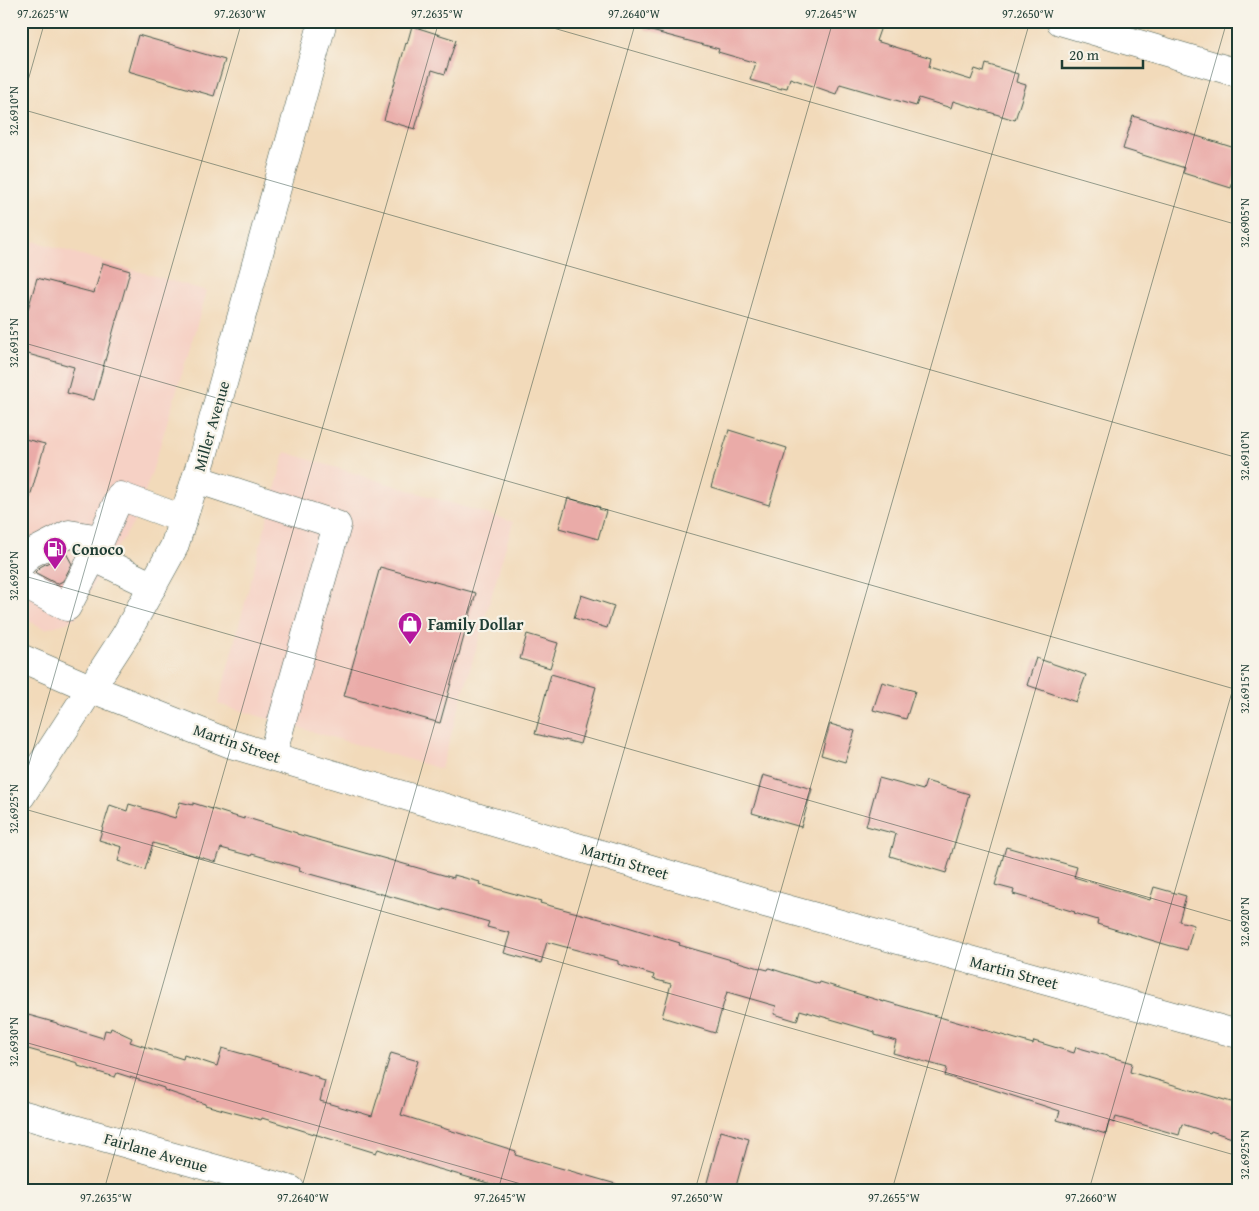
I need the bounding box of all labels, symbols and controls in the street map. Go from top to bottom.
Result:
text: 97.2625°W [17,5,70,22]
text: 97.2630°W [214,5,267,22]
text: 97.2635°W [411,5,464,22]
text: 97.2640°W [608,5,661,22]
text: 97.2645°W [805,5,858,22]
text: 97.2650°W [1002,5,1055,22]
scale bar [1062,38,1143,70]
text: 20 m [1069,44,1100,65]
text: 32.6910°N [5,86,22,136]
text: 32.6905°N [1236,198,1253,248]
text: 32.6915°N [5,318,22,368]
street label: Miller Avenue [187,378,235,474]
text: 32.6910°N [1236,431,1253,481]
fuel station icon: Conoco [42,536,68,570]
place label: Conoco [72,537,124,561]
text: 32.6920°N [5,551,22,601]
shop icon: Family Dollar [397,611,423,645]
place label: Family Dollar [428,612,524,636]
text: 32.6915°N [1236,664,1253,714]
street label: Martin Street [190,717,284,769]
text: 32.6925°N [5,784,22,834]
street label: Martin Street [578,836,672,886]
text: 32.6920°N [1236,897,1253,947]
street label: Martin Street [967,949,1061,995]
text: 32.6930°N [5,1017,22,1067]
street label: Fairlane Avenue [101,1126,211,1178]
text: 32.6925°N [1236,1130,1253,1180]
text: 97.2635°W [80,1189,133,1206]
text: 97.2640°W [277,1189,330,1206]
text: 97.2645°W [474,1189,527,1206]
text: 97.2650°W [671,1189,724,1206]
text: 97.2655°W [868,1189,921,1206]
text: 97.2660°W [1065,1189,1118,1206]

